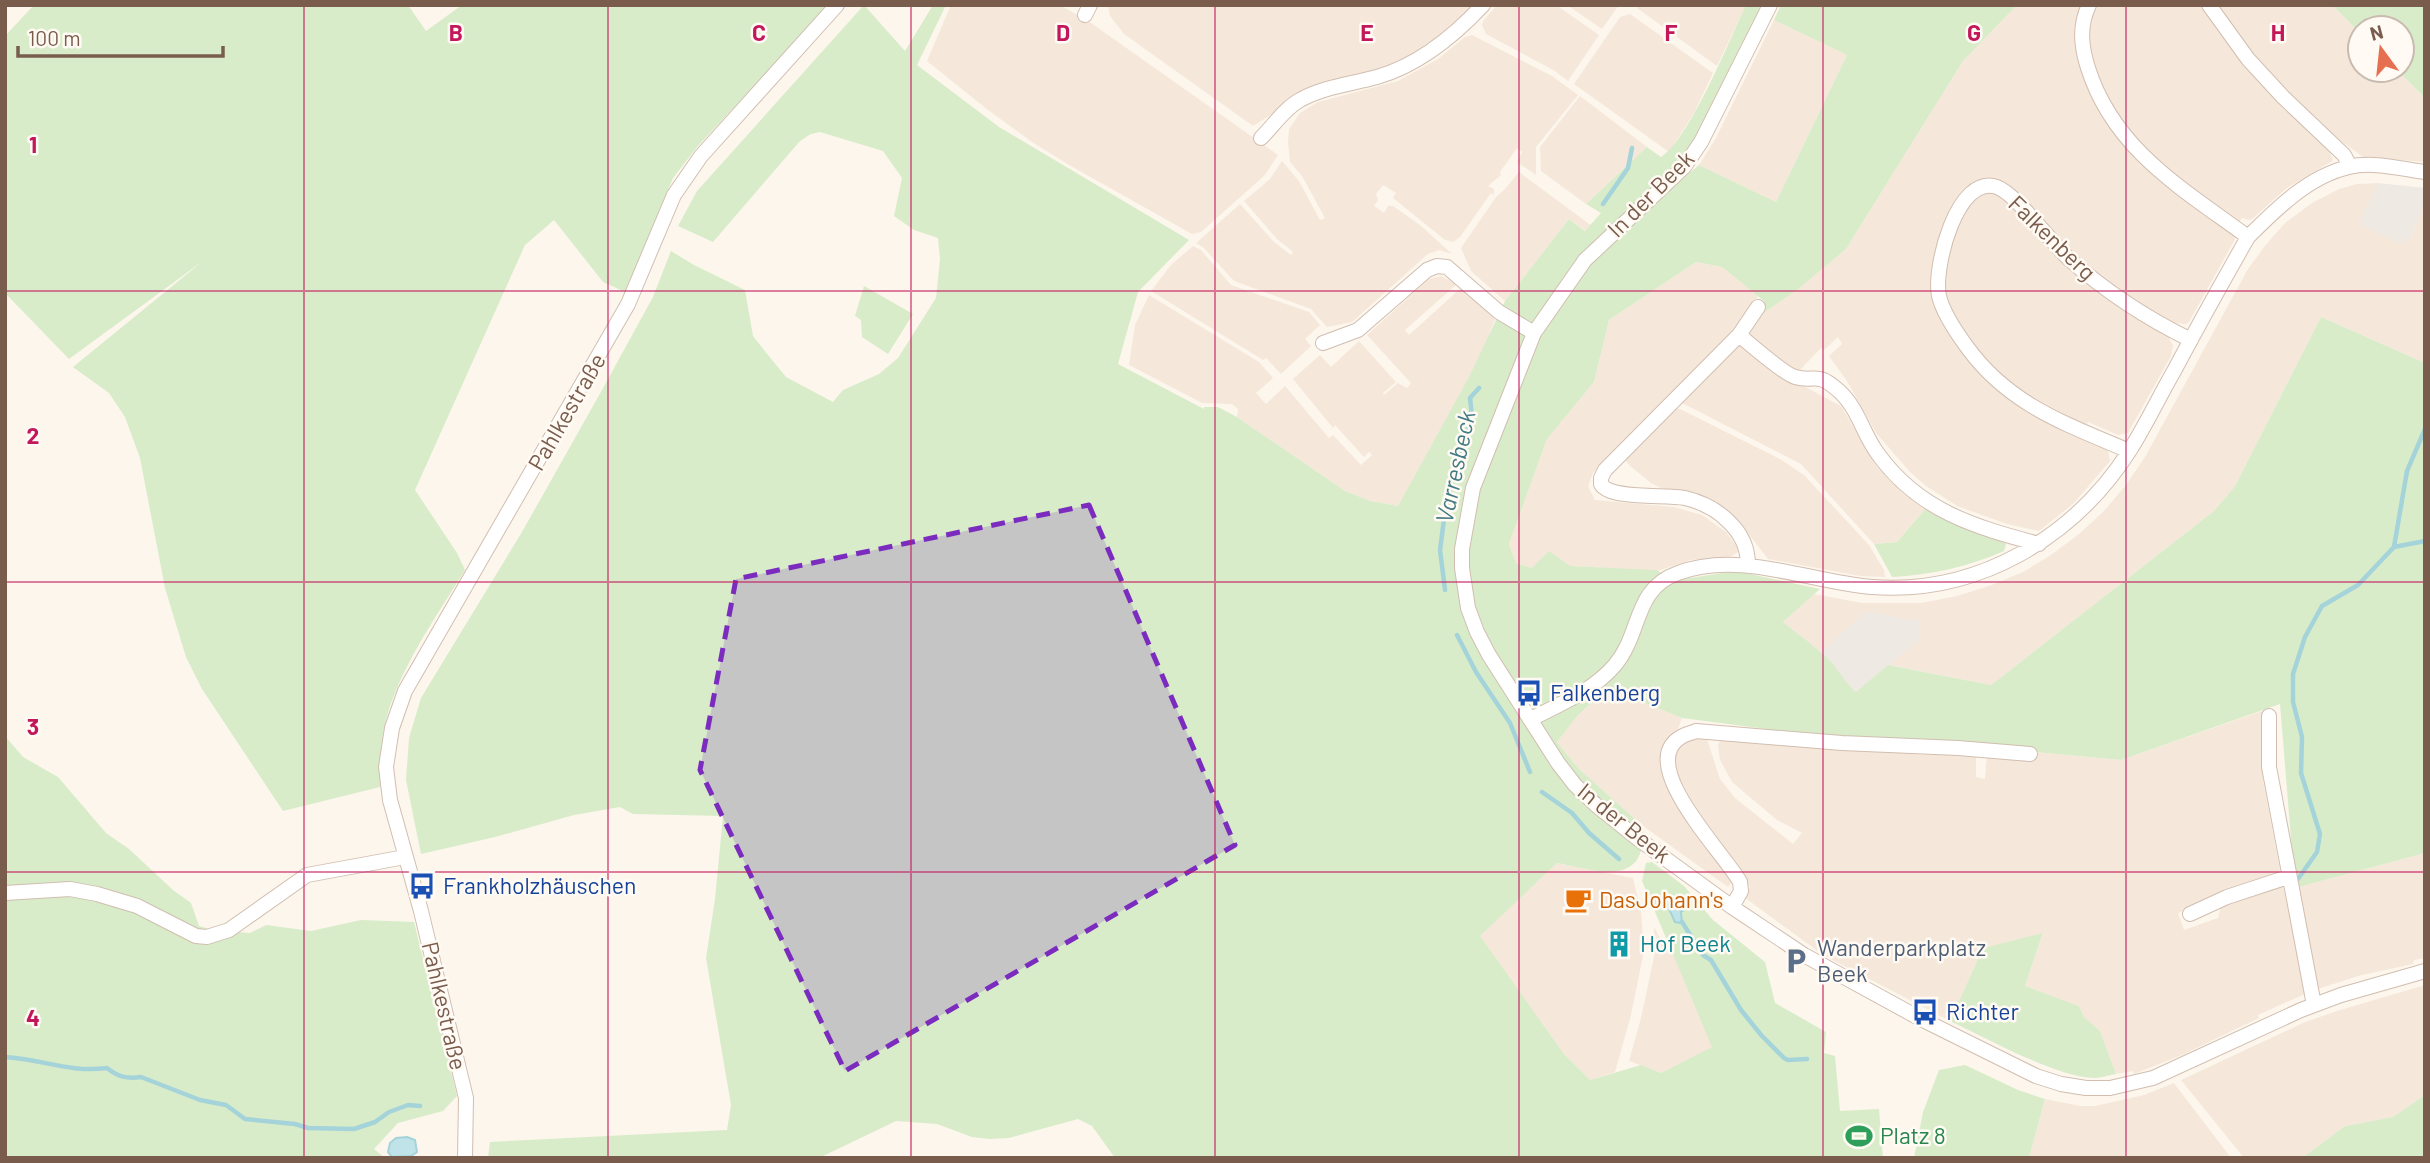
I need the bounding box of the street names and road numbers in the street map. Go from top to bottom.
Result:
street label: In der Beek [1601,144,1700,243]
street label: Falkenberg [2003,189,2102,286]
street label: Pahlkestraße [521,348,611,475]
street label: In der Beek [1573,776,1677,868]
street label: Pahlkestraße [417,939,473,1073]

